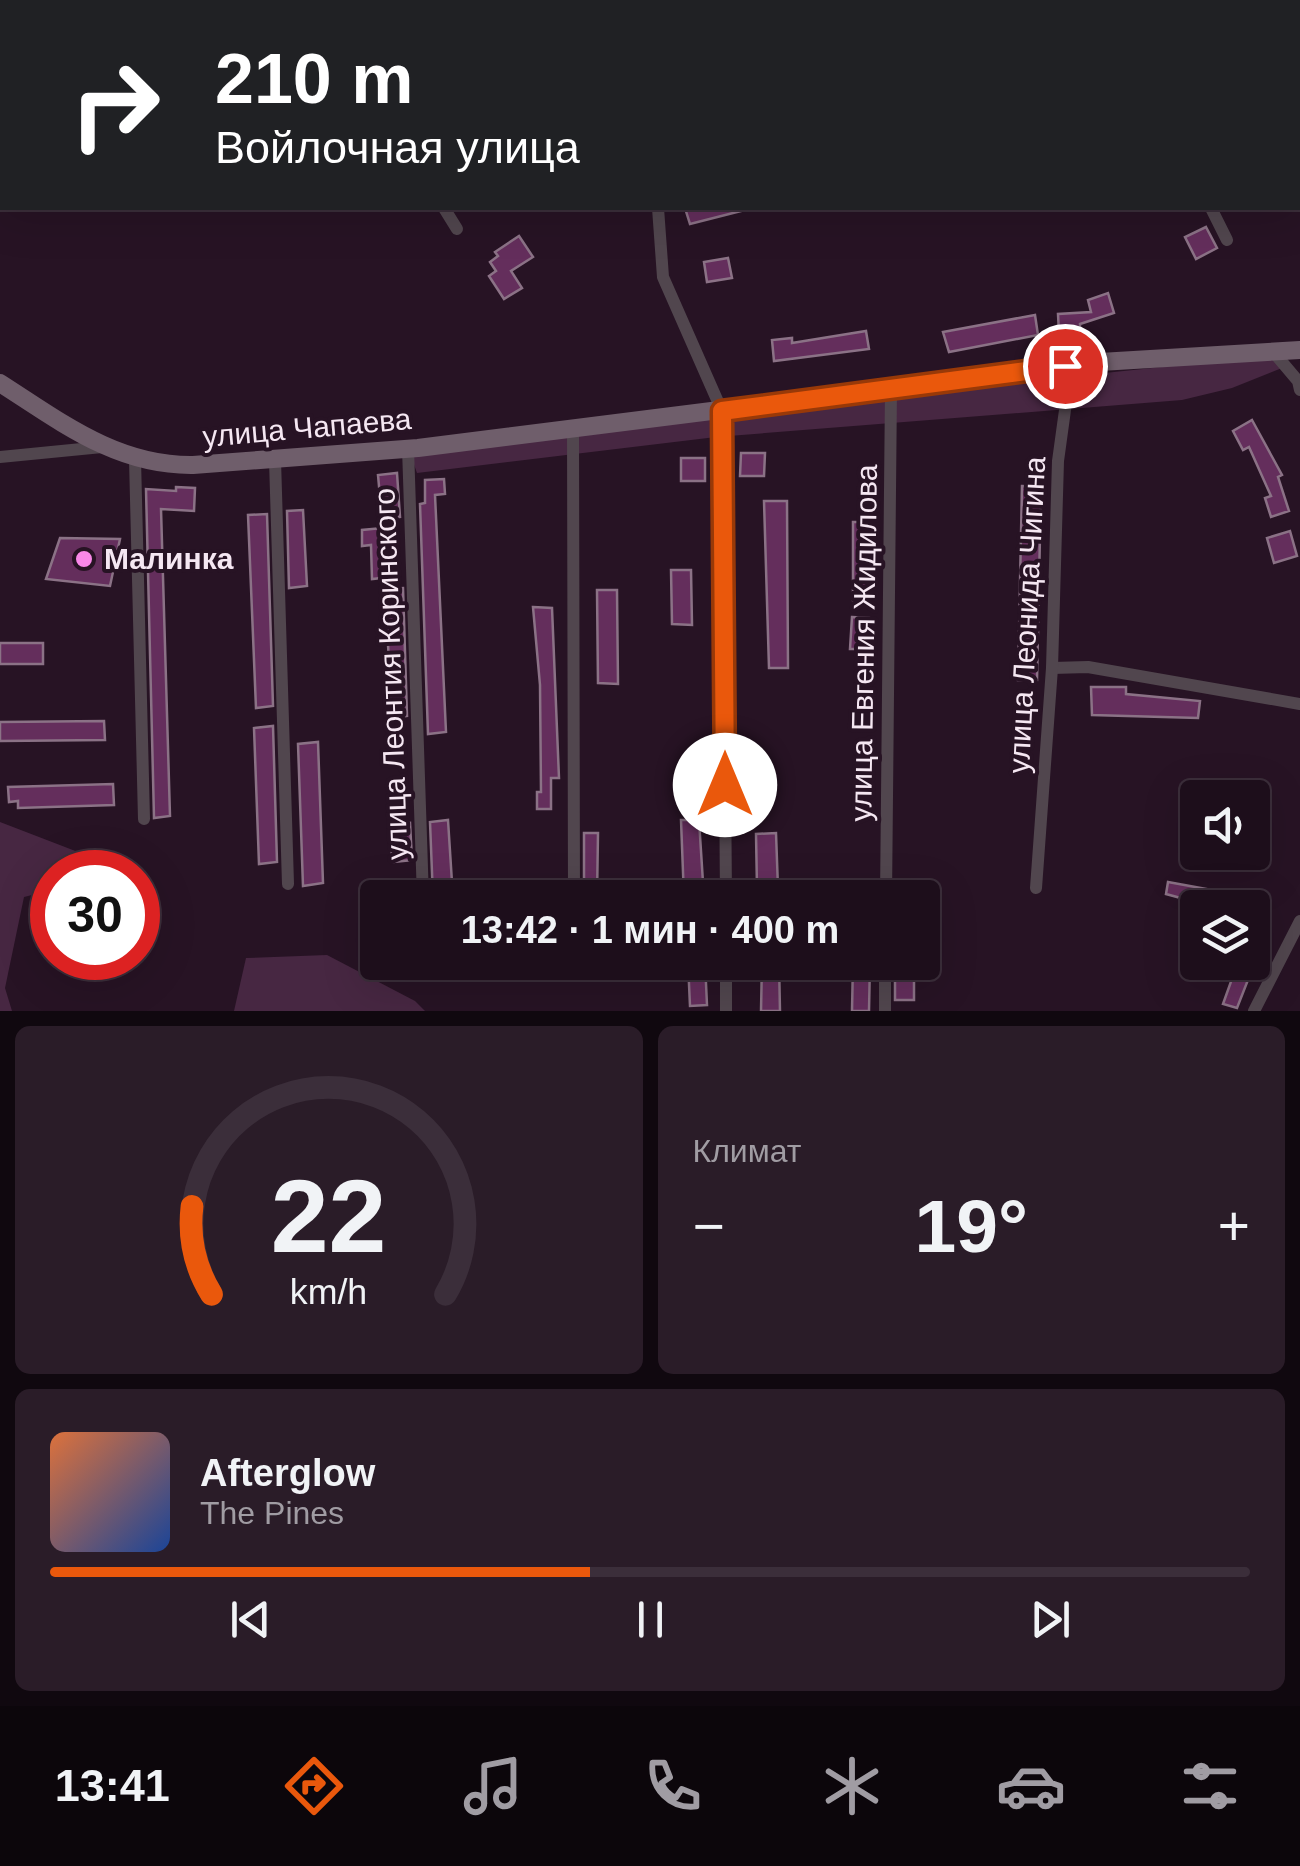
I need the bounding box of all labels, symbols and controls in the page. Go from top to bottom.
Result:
icon: right [50,40,180,170]
text: 210 m [215,40,413,118]
text: Войлочная улица [215,122,580,173]
pin [1023,324,1108,409]
icon: arrive [1038,339,1093,394]
street label: улица Чапаева [201,402,413,453]
street label: улица Леонида Чигина [1002,455,1051,774]
street label: улица Евгения Жидилова [844,464,883,822]
street label: улица Леонтия Коринского [368,488,413,860]
place label: Малинка [104,542,234,575]
marker: Малинка [73,548,95,570]
position arrow [673,733,777,837]
map controls [1180,780,1270,980]
button: sound [1180,780,1270,870]
speed limit sign: 30 [30,850,160,980]
button: layers [1180,890,1270,980]
text: 13:42 · 1 мин · 400 m [461,909,839,951]
text: Климат [693,1133,801,1169]
text: 22 [271,1158,387,1274]
text: 19° [915,1184,1028,1268]
text: − [693,1195,725,1257]
text: + [1218,1195,1250,1257]
text: km/h [290,1272,367,1312]
text: Afterglow [200,1452,375,1494]
text: The Pines [200,1495,344,1531]
icon: previous [223,1592,278,1647]
icon: pause [623,1592,678,1647]
icon: next [1023,1592,1078,1647]
icon: directions [279,1751,349,1821]
icon: music [458,1751,528,1821]
icon: phone [638,1751,708,1821]
icon: climate [817,1751,887,1821]
icon: car [996,1751,1066,1821]
icon: filters [1175,1751,1245,1821]
text: 13:41 [55,1760,170,1811]

